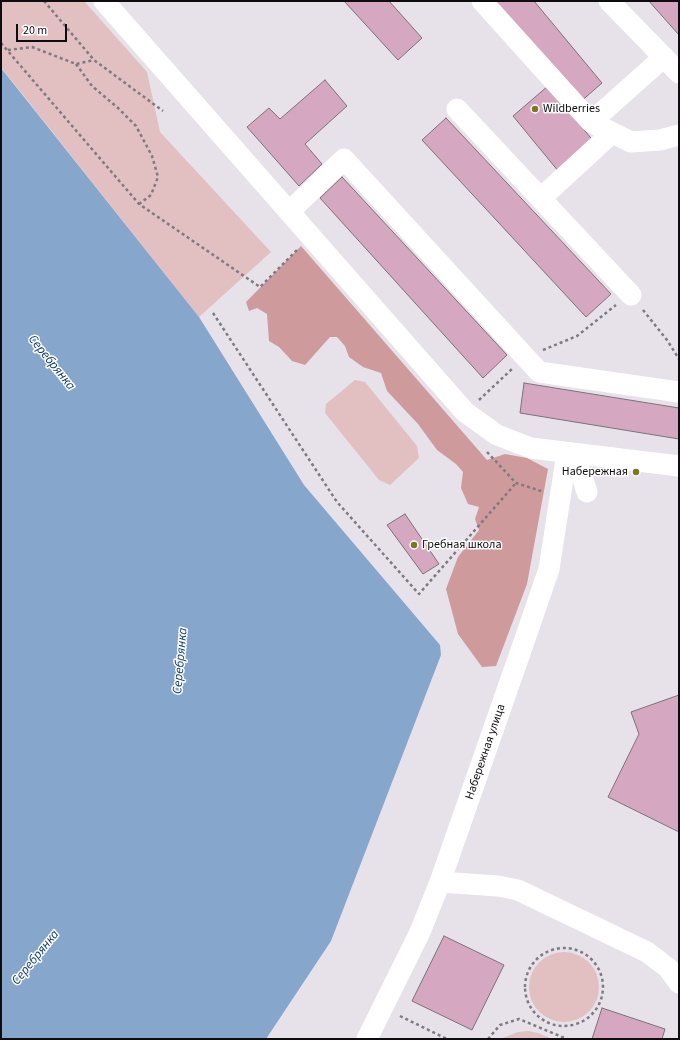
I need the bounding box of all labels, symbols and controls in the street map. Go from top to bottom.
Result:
scale bar [18,16,69,42]
text: 20 m [23,22,47,39]
place label: Wildberries [543,102,600,116]
marker: Wildberries [530,104,540,114]
water label: Серебрянка [24,332,78,394]
place label: Набережная [562,465,628,479]
marker: Набережная [631,467,641,477]
place label: Гребная школа [422,538,501,552]
marker: Гребная школа [409,540,419,550]
water label: Серебрянка [170,627,192,695]
street label: Набережная улица [463,702,509,802]
water label: Серебрянка [9,927,63,989]

